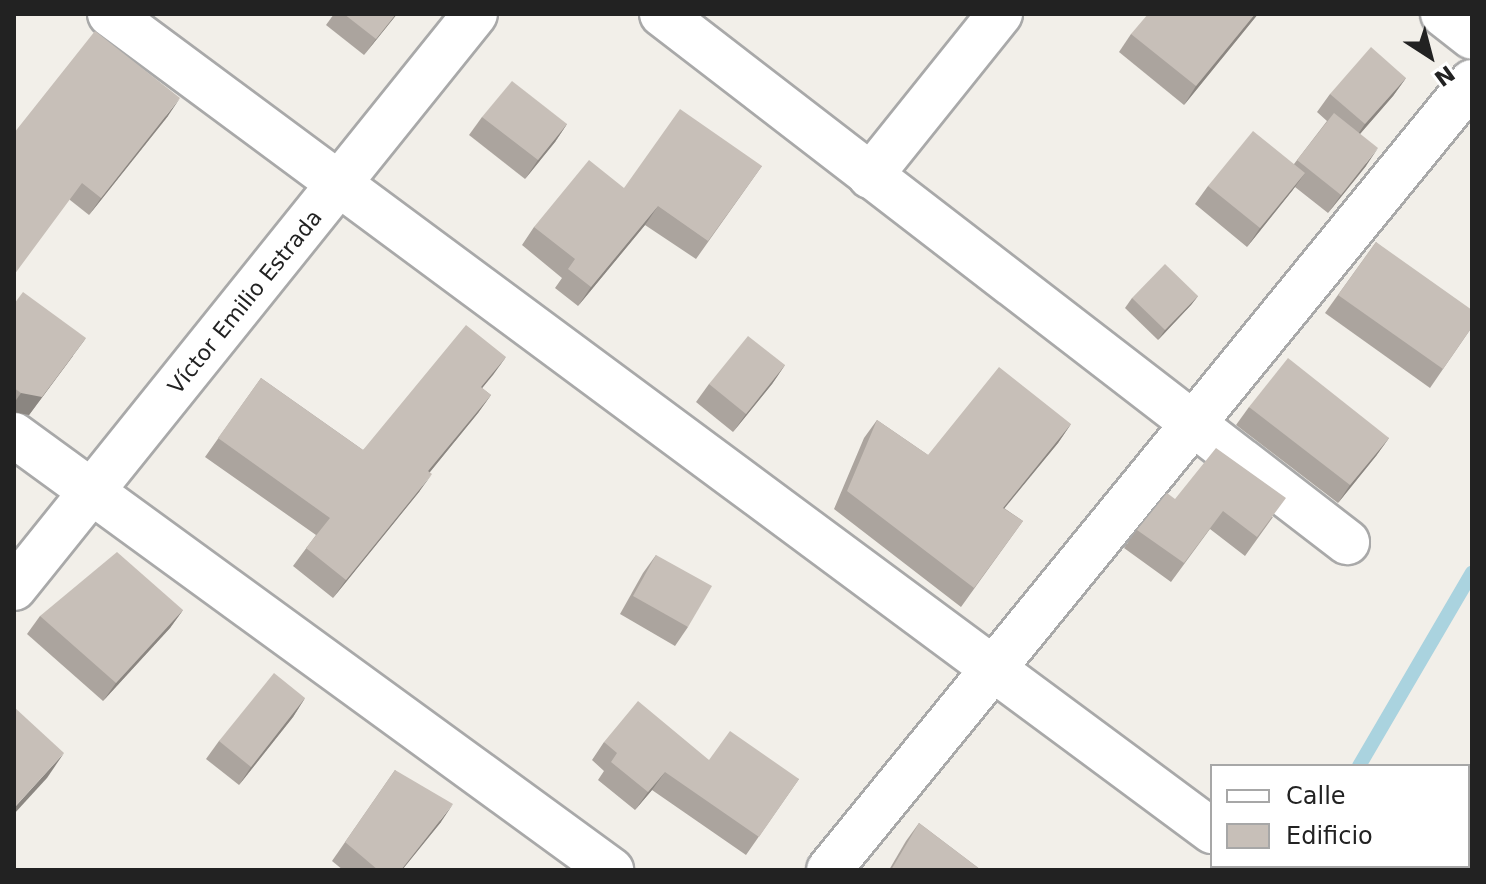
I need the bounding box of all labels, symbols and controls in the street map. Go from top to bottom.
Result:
north arrow [1390,16,1470,96]
text: N [1430,60,1459,91]
street label: Víctor Emilio Estrada [163,205,327,399]
legend [1210,764,1470,868]
text: Calle [1286,782,1346,810]
text: Edificio [1286,822,1373,850]

